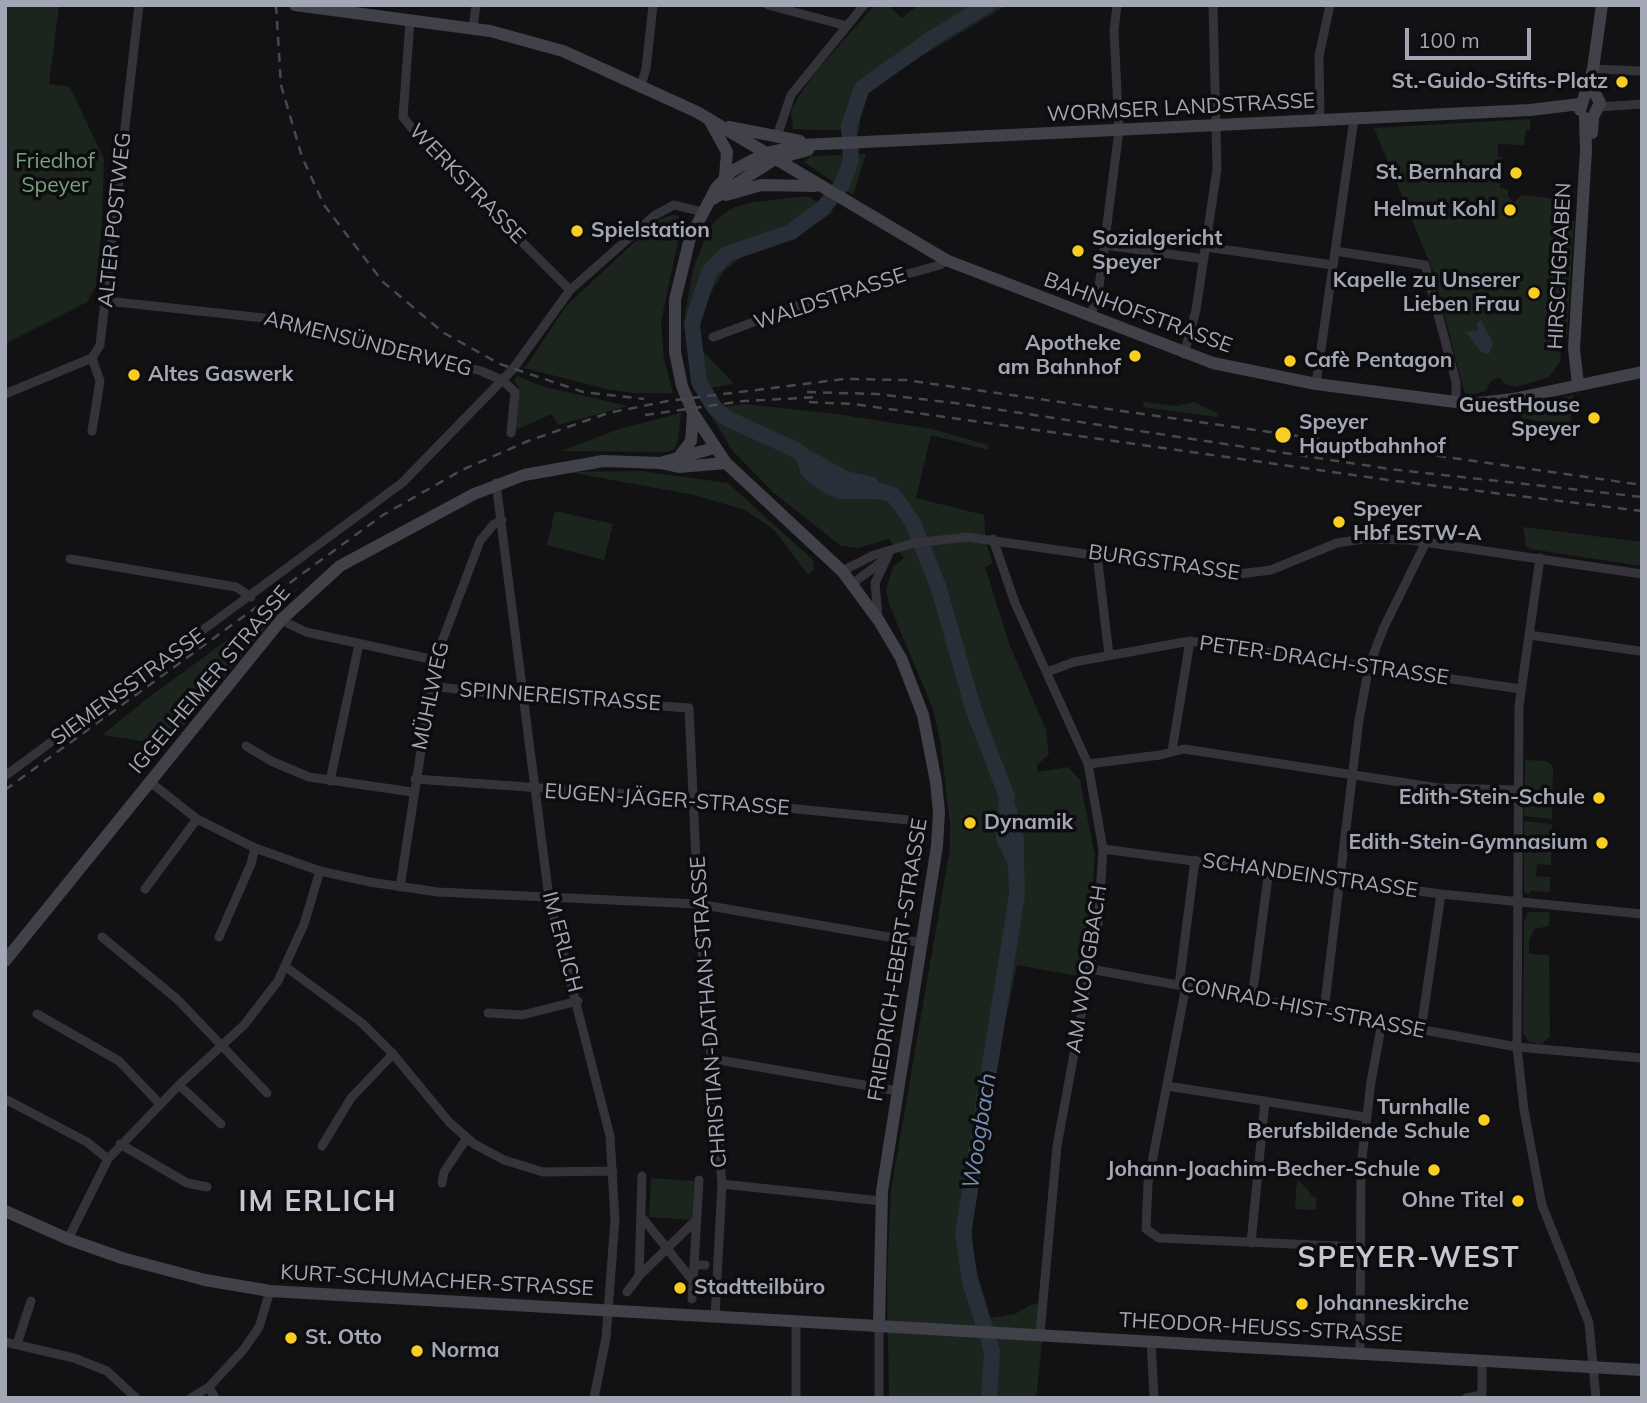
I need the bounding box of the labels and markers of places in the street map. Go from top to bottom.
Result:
place label: St.-Guido-Stifts-Platz [1391,69,1608,95]
marker: St.-Guido-Stifts-Platz [1614,74,1630,90]
place label: St. Bernhard [1376,160,1502,186]
marker: St. Bernhard [1508,165,1524,181]
place label: Helmut Kohl [1373,197,1496,223]
marker: Helmut Kohl [1502,202,1518,218]
place label: Spielstation [591,218,710,244]
marker: Spielstation [569,223,585,239]
place label: Sozialgericht Speyer [1092,226,1222,276]
marker: Sozialgericht Speyer [1070,243,1086,259]
place label: Kapelle zu Unserer Lieben Frau [1333,268,1520,318]
marker: Kapelle zu Unserer Lieben Frau [1526,285,1542,301]
place label: Apotheke am Bahnhof [998,331,1121,381]
marker: Apotheke am Bahnhof [1127,348,1143,364]
place label: Cafè Pentagon [1304,348,1453,374]
marker: Cafè Pentagon [1282,353,1298,369]
place label: Altes Gaswerk [148,362,293,388]
marker: Altes Gaswerk [126,367,142,383]
place label: GuestHouse Speyer [1459,393,1580,443]
place label: Speyer Hauptbahnhof [1299,410,1446,460]
marker: GuestHouse Speyer [1586,410,1602,426]
marker: Speyer Hauptbahnhof [1273,425,1293,445]
place label: Speyer Hbf ESTW-A [1353,497,1482,547]
marker: Speyer Hbf ESTW-A [1331,514,1347,530]
place label: Edith-Stein-Schule [1399,785,1585,811]
marker: Edith-Stein-Schule [1591,790,1607,806]
place label: Dynamik [984,810,1073,836]
marker: Dynamik [962,815,978,831]
place label: Edith-Stein-Gymnasium [1349,830,1588,856]
marker: Edith-Stein-Gymnasium [1594,835,1610,851]
place label: Turnhalle Berufsbildende Schule [1247,1095,1470,1145]
marker: Turnhalle Berufsbildende Schule [1476,1112,1492,1128]
place label: Johann-Joachim-Becher-Schule [1107,1157,1420,1183]
marker: Johann-Joachim-Becher-Schule [1426,1162,1442,1178]
place label: Ohne Titel [1402,1188,1504,1214]
marker: Ohne Titel [1510,1193,1526,1209]
place label: Stadtteilbüro [694,1275,825,1301]
marker: Stadtteilbüro [672,1280,688,1296]
place label: Johanneskirche [1316,1291,1469,1317]
marker: Johanneskirche [1294,1296,1310,1312]
place label: St. Otto [305,1325,382,1351]
marker: St. Otto [283,1330,299,1346]
place label: Norma [431,1338,499,1364]
marker: Norma [409,1343,425,1359]

